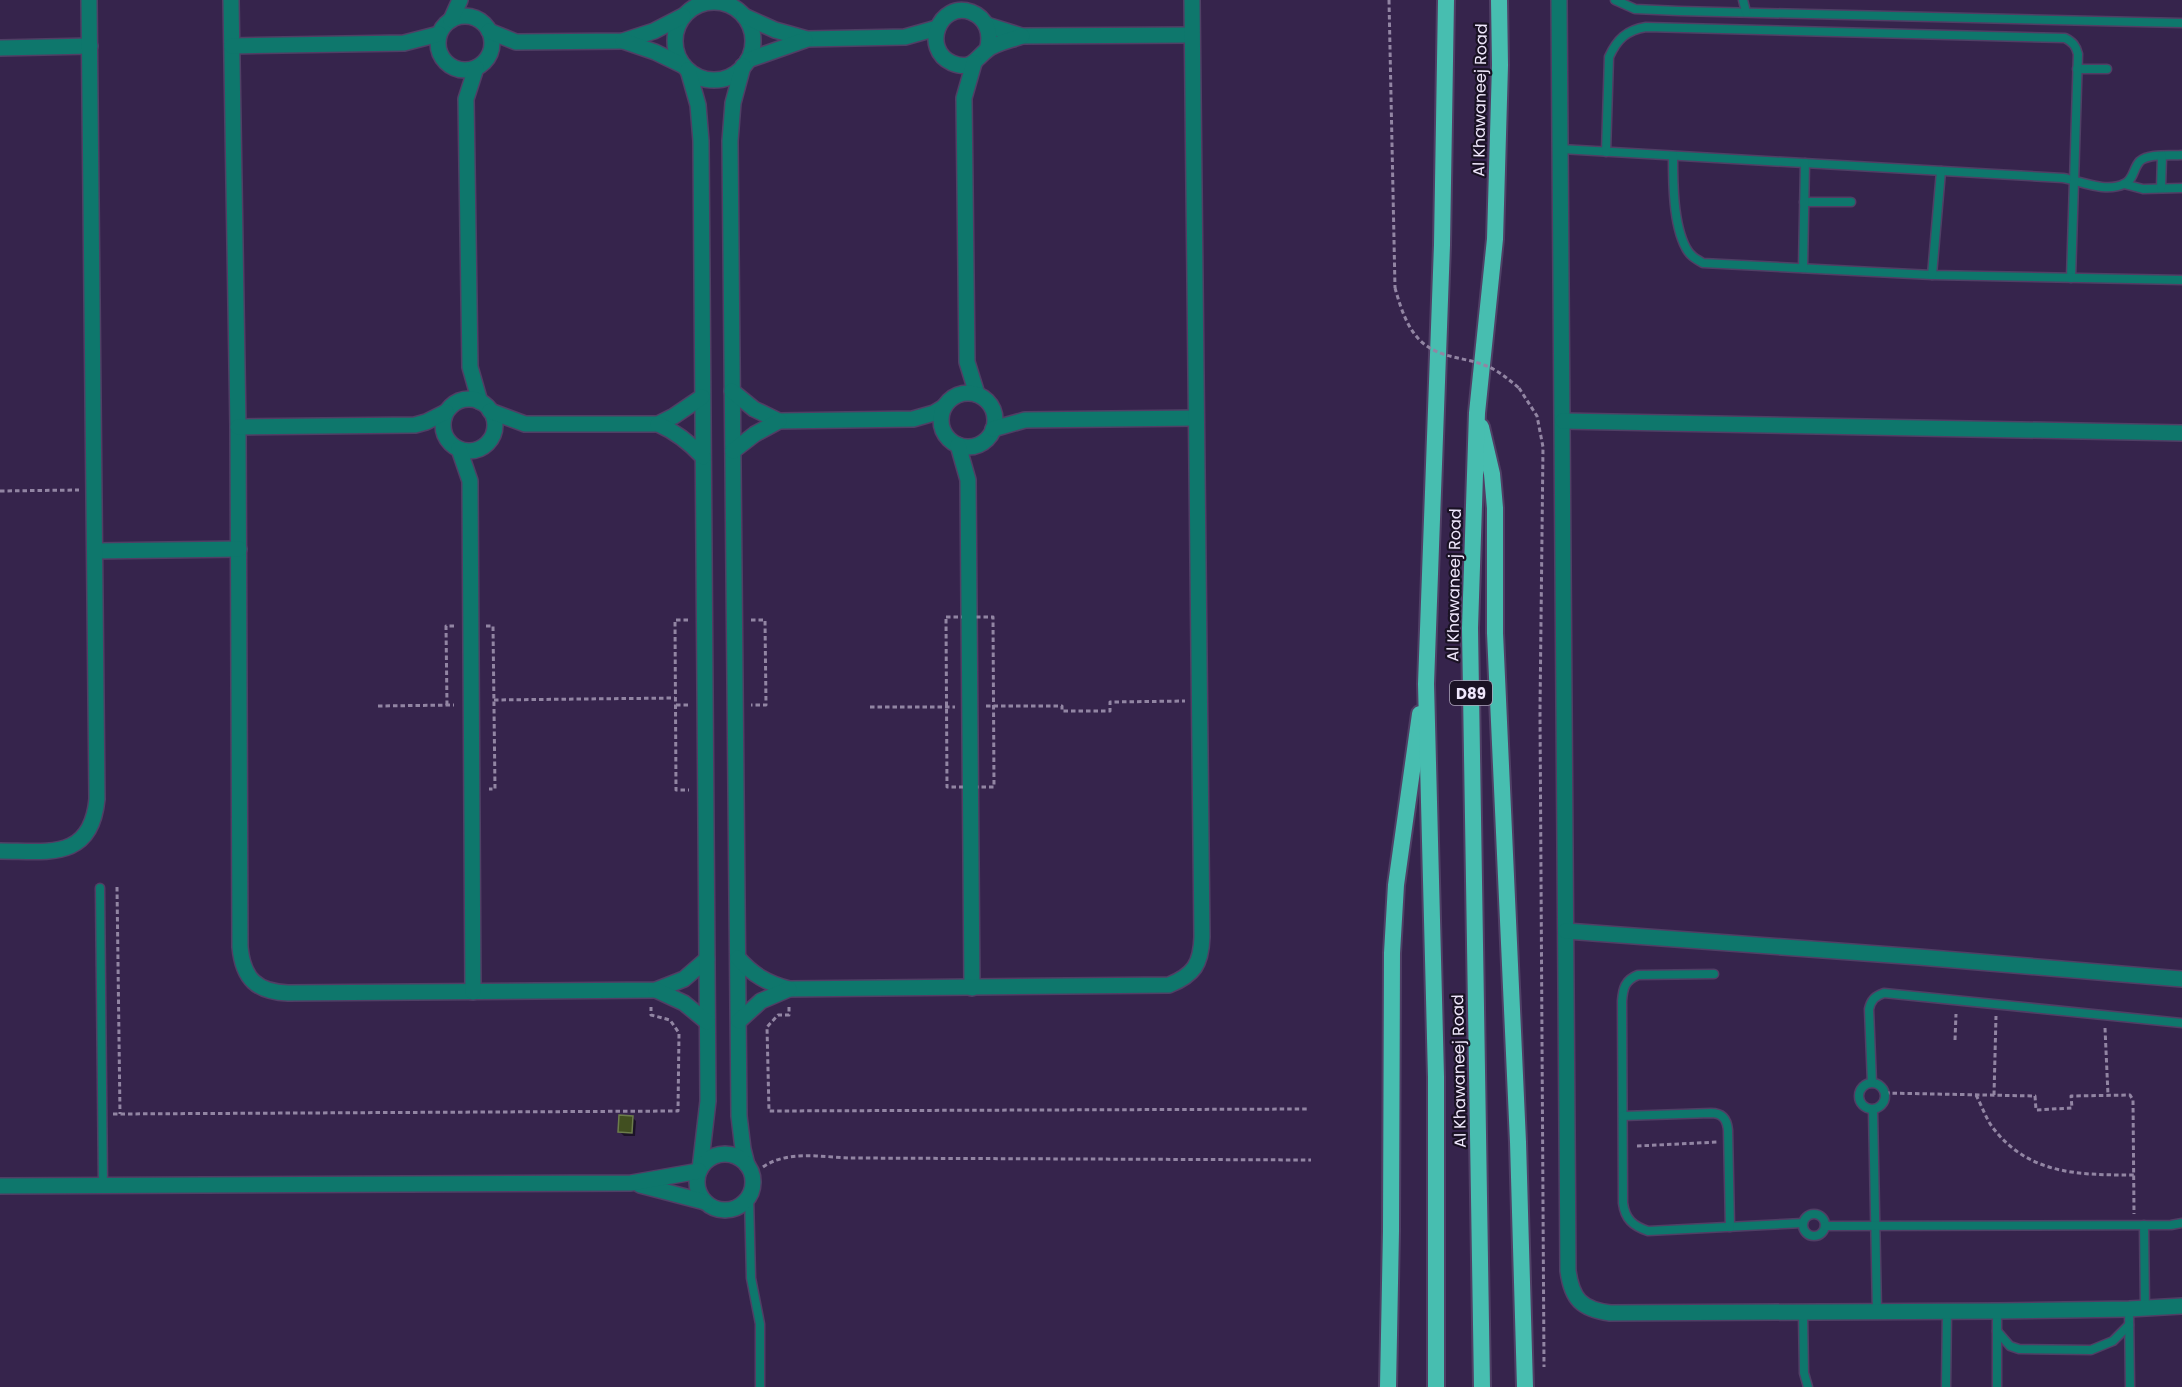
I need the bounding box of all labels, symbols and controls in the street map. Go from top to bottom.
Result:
street label: Al Khawaneej Road [1467,23,1493,177]
street label: Al Khawaneej Road [1441,508,1467,662]
road number: D89 [1450,681,1492,705]
street label: Al Khawaneej Road [1446,994,1472,1148]

